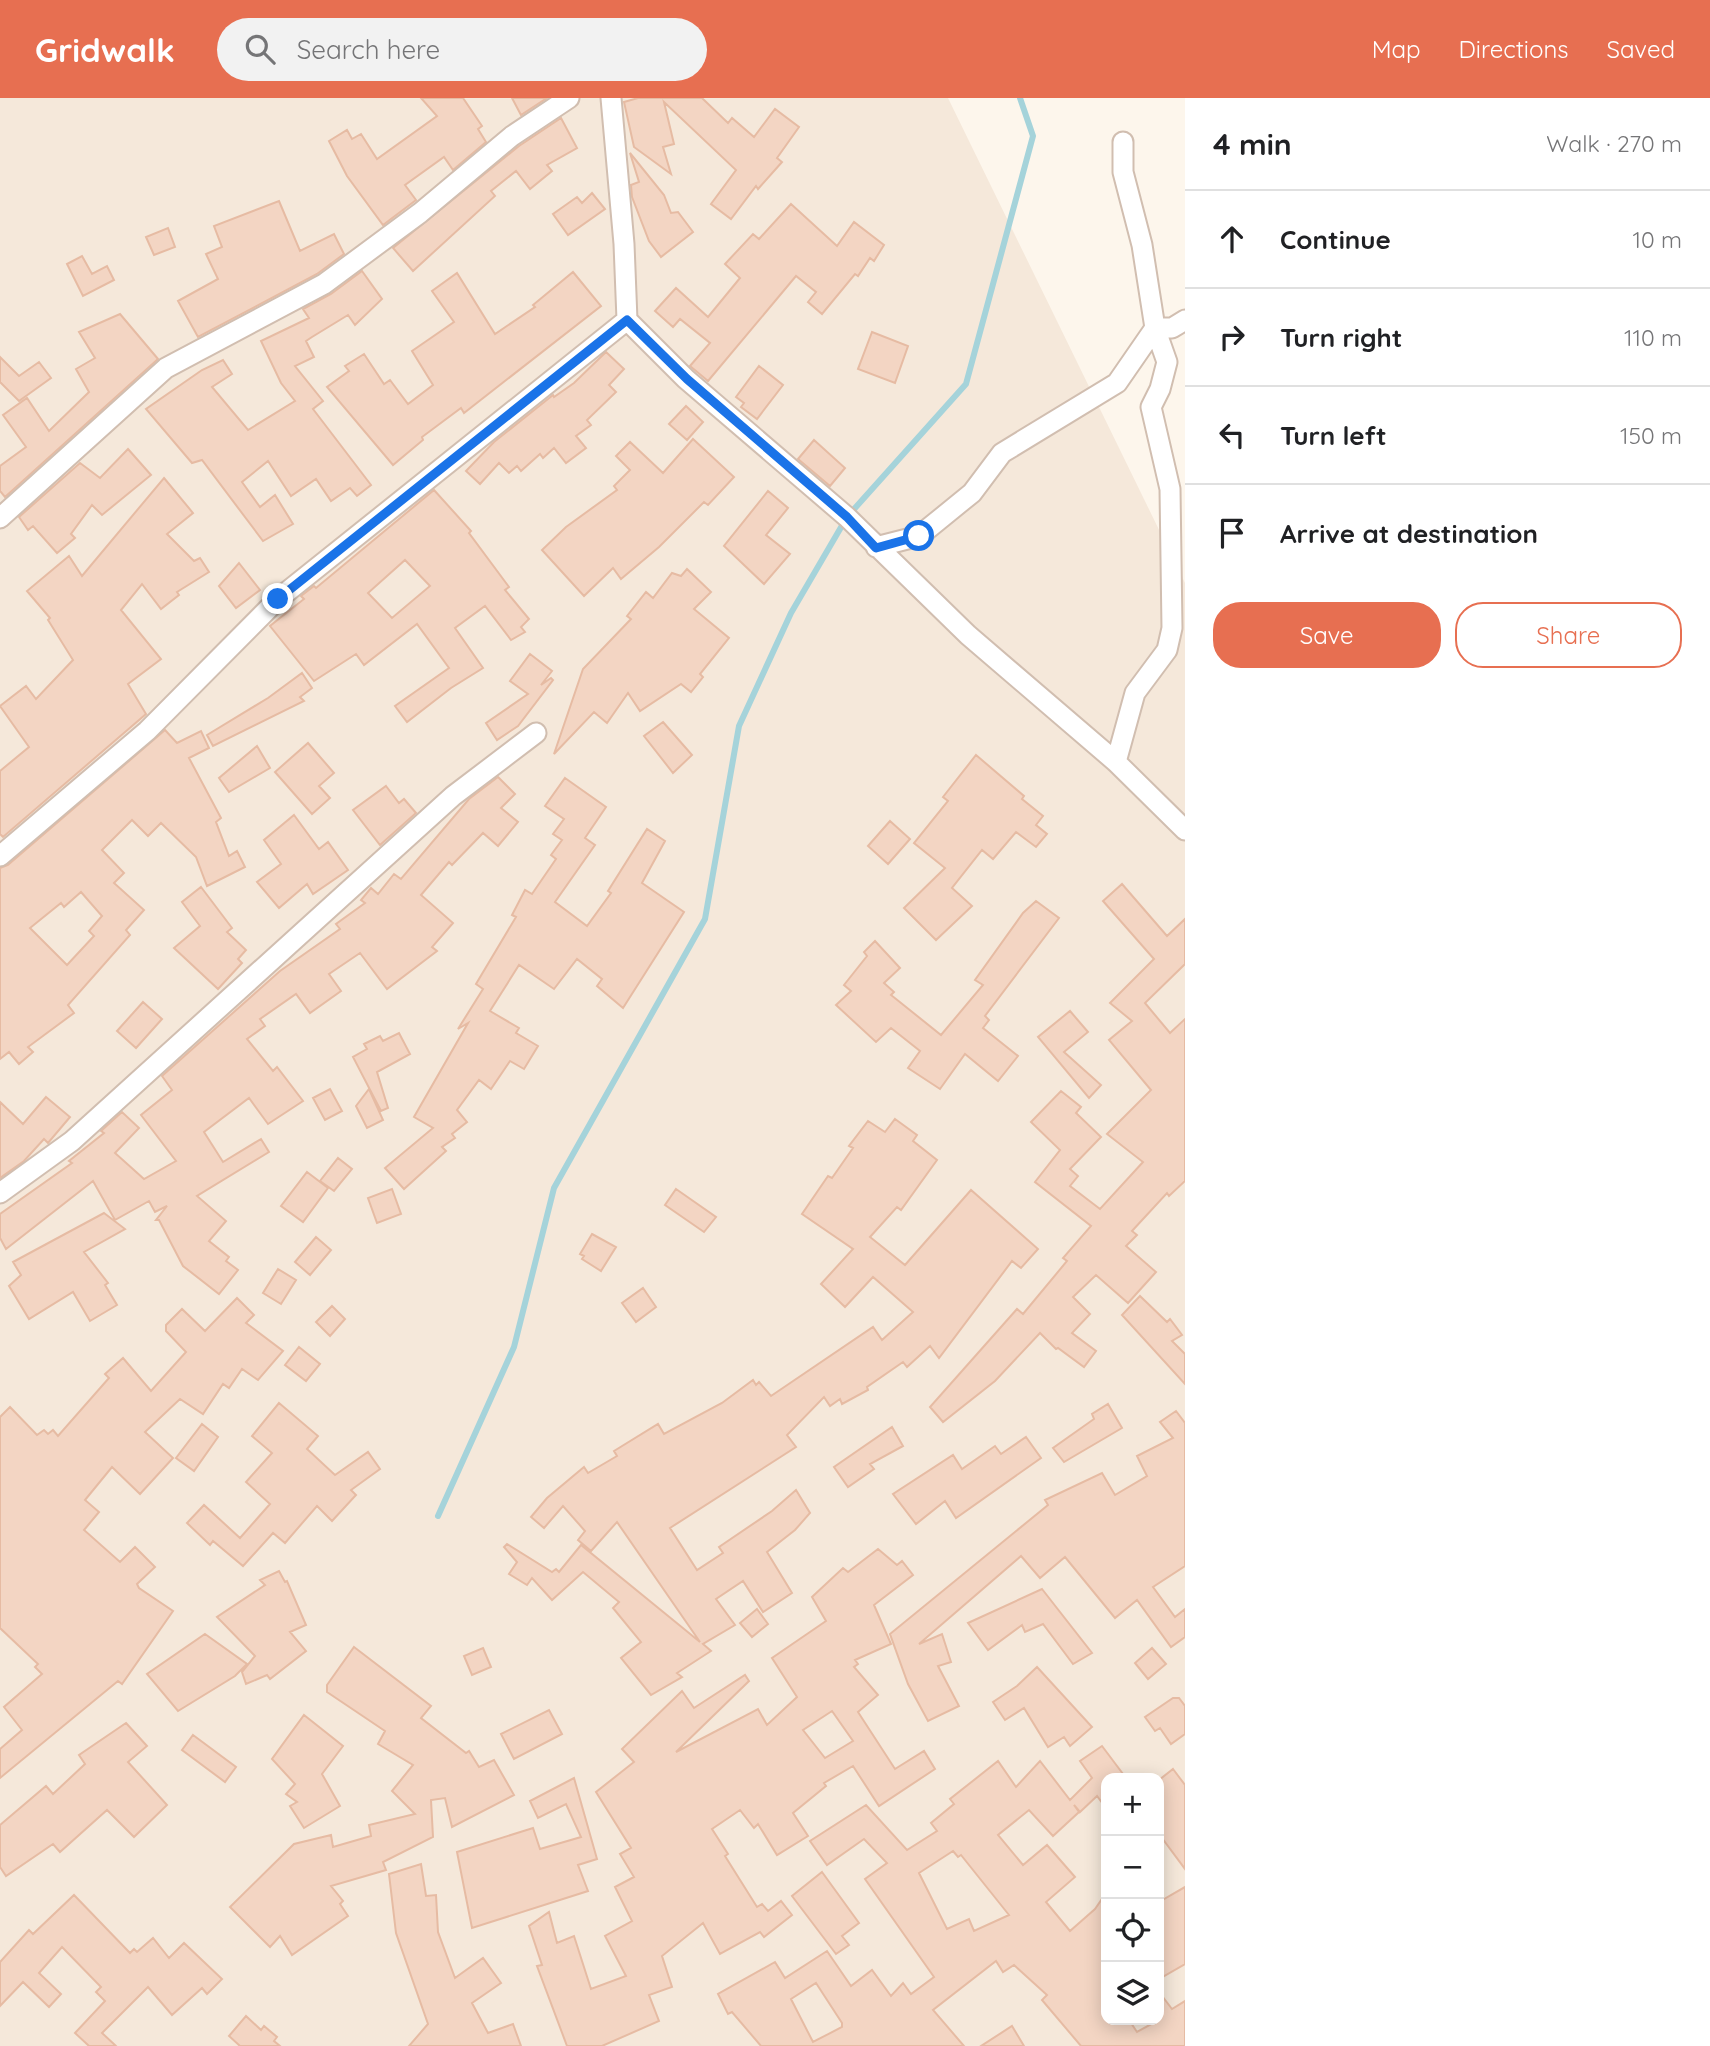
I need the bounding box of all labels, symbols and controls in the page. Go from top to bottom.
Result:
search box [217,18,707,81]
text: Gridwalk [35,29,175,70]
icon: search [241,30,279,68]
text: Search here [297,33,440,66]
text: Map [1372,34,1421,64]
text: Directions [1459,34,1569,64]
text: Saved [1607,34,1675,64]
text: 4 min [1213,125,1292,163]
text: Walk · 270 m [1546,129,1682,158]
icon: ahead [1213,220,1251,258]
text: Continue [1280,223,1391,256]
text: 10 m [1633,225,1682,254]
icon: right [1213,318,1251,356]
text: Turn right [1280,321,1402,354]
text: 110 m [1624,323,1682,352]
icon: left [1213,416,1251,454]
text: Turn left [1280,419,1387,452]
text: 150 m [1620,421,1682,450]
icon: arrive [1213,514,1251,552]
text: Arrive at destination [1280,517,1538,550]
route start [903,520,934,551]
route end [262,583,293,614]
button: Save [1213,602,1441,668]
button: Share [1455,602,1682,668]
map controls [1101,1773,1164,2025]
button: + [1101,1773,1164,1836]
button: − [1101,1836,1164,1899]
button: locate [1101,1899,1164,1962]
button: layers [1101,1962,1164,2025]

